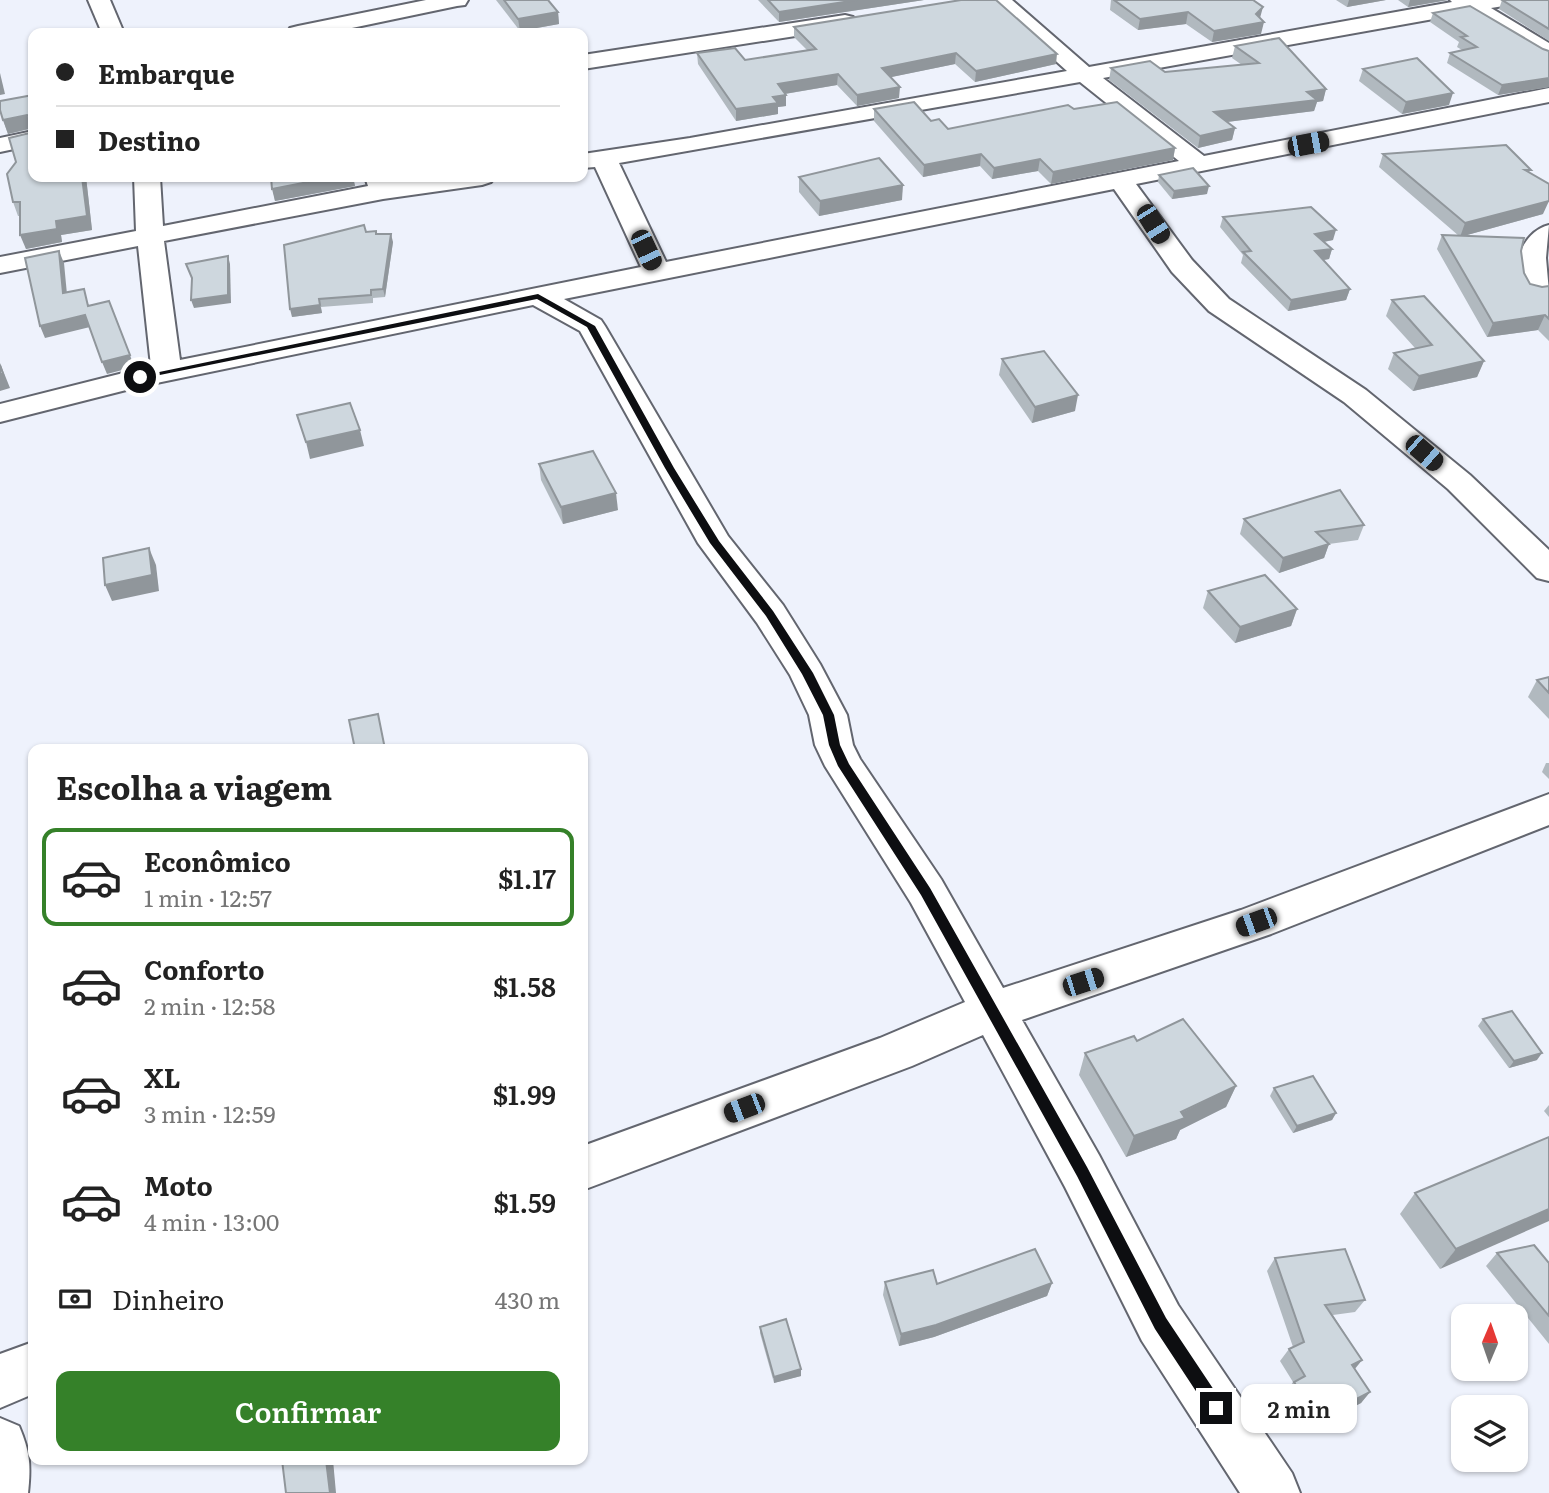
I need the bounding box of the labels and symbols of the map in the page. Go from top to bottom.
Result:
car [1286,130,1331,158]
car [1133,201,1174,247]
car [628,227,665,273]
route start [124,361,156,393]
car [1402,431,1447,475]
car [1233,905,1280,939]
car [1060,966,1107,998]
car [721,1091,768,1125]
north arrow [1451,1304,1528,1381]
callout: 2 min [1240,1384,1356,1432]
route end [1200,1392,1232,1424]

